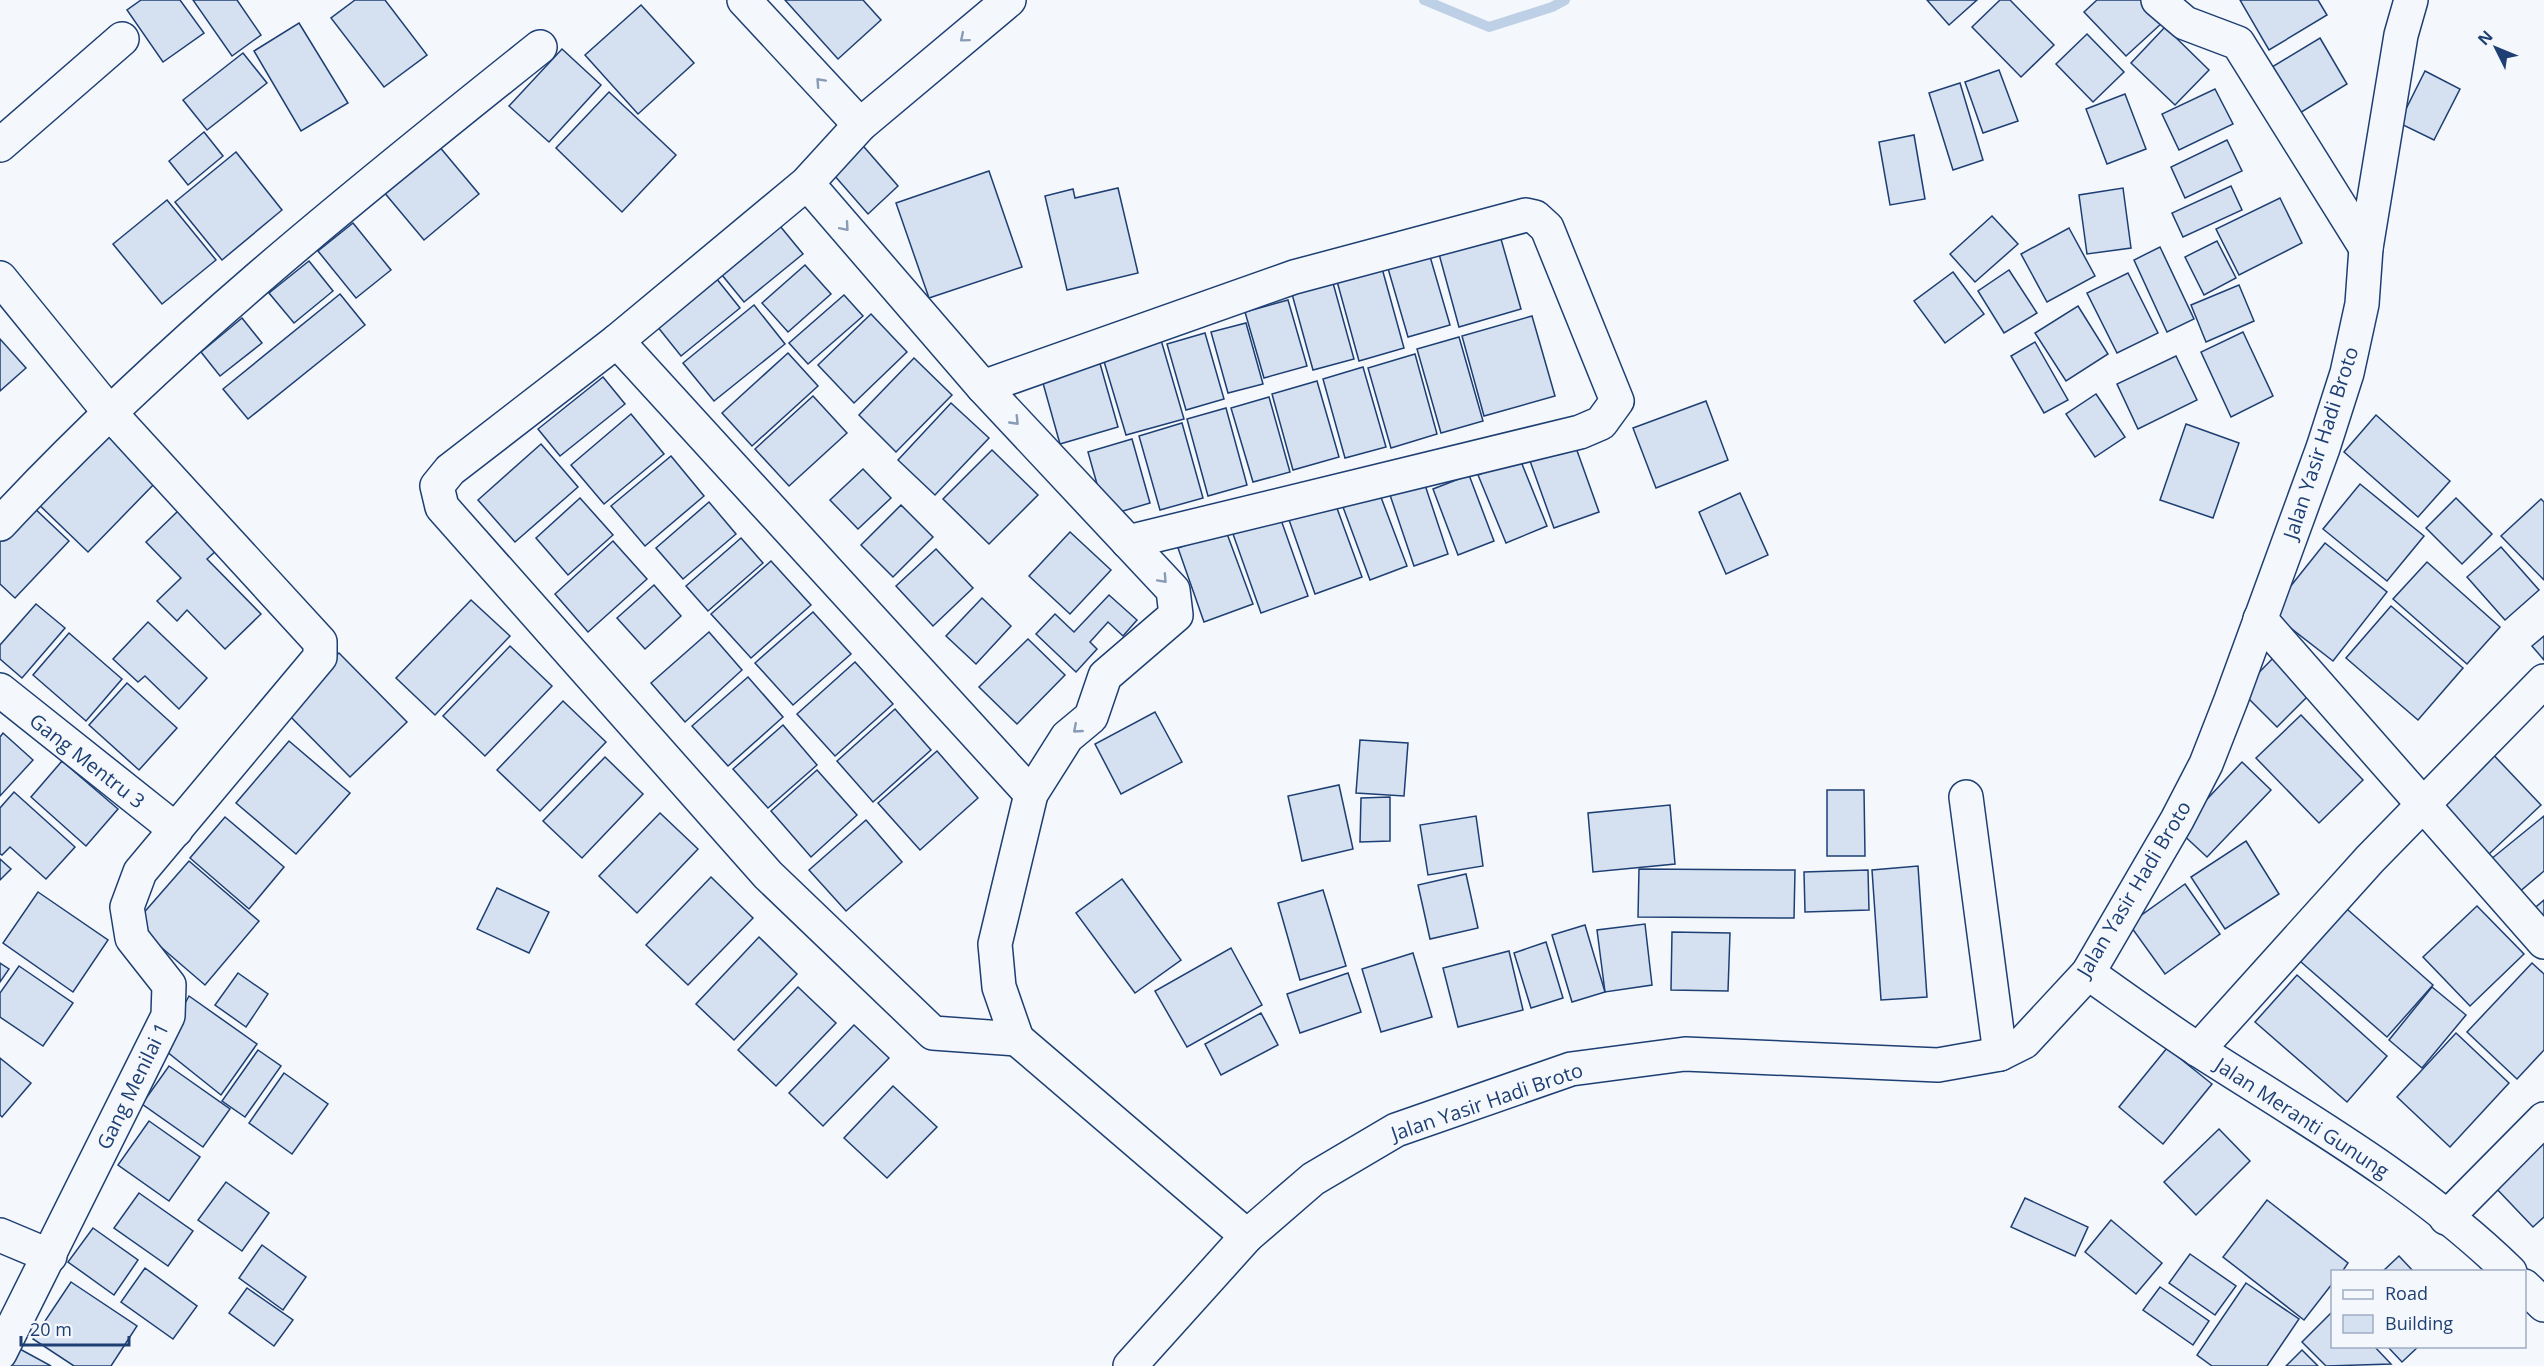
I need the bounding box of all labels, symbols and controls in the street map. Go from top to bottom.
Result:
north arrow [2466,18,2526,78]
text: N [2473,26,2498,50]
one-way arrow [960,30,971,41]
one-way arrow [816,79,827,89]
one-way arrow [838,220,849,231]
street label: Jalan Yasir Hadi Broto [2276,343,2364,544]
one-way arrow [1008,414,1019,425]
one-way arrow [1156,572,1167,583]
street label: Gang Mentru 3 [24,707,151,814]
one-way arrow [1073,721,1084,732]
street label: Jalan Yasir Hadi Broto [2069,796,2197,984]
street label: Gang Menilai 1 [90,1018,175,1154]
street label: Jalan Meranti Gunung [2208,1050,2395,1184]
street label: Jalan Yasir Hadi Broto [1386,1056,1586,1148]
legend [2331,1270,2526,1348]
text: Road [2385,1281,2428,1305]
scale bar [21,1309,129,1347]
text: Building [2385,1311,2453,1335]
text: 20 m [30,1317,72,1341]

